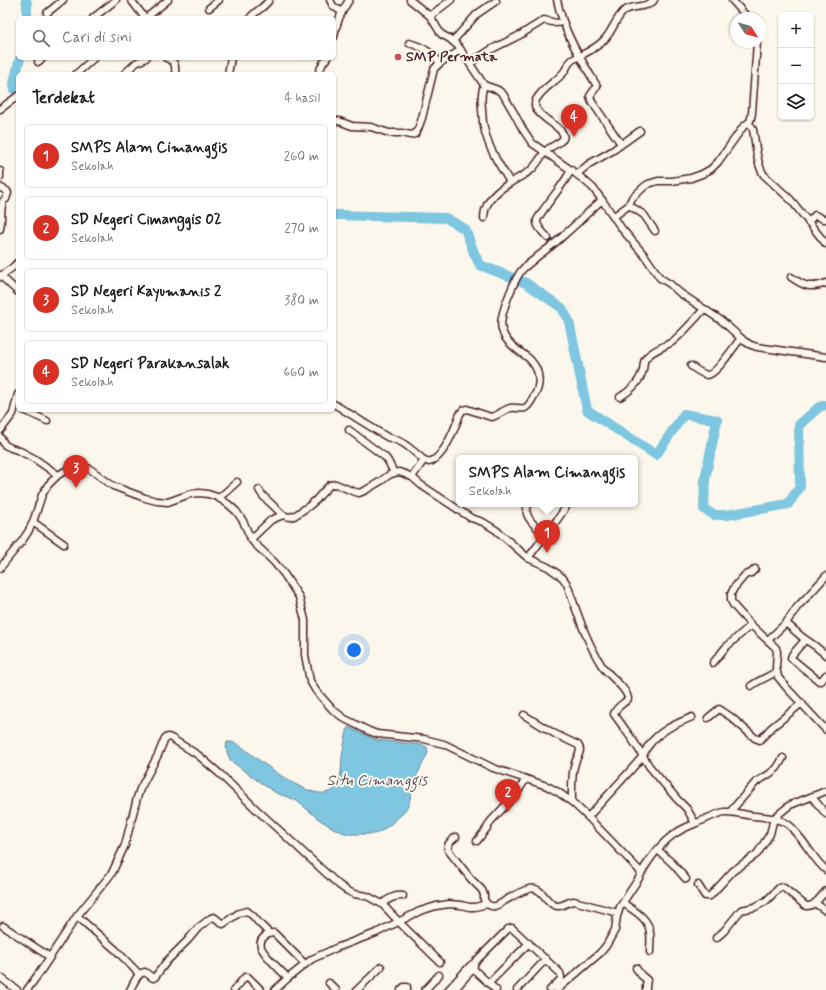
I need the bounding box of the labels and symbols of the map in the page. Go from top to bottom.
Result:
north arrow [730,12,766,48]
place label: SMP Permata [406,48,498,66]
marker: SMP Permata [393,52,403,62]
pin: 4 [561,104,587,137]
pin: 3 [63,455,89,488]
pin: 1 [534,520,560,553]
your location [344,640,364,660]
water label: Situ Cimanggis [327,771,428,793]
pin: 2 [495,779,521,812]

